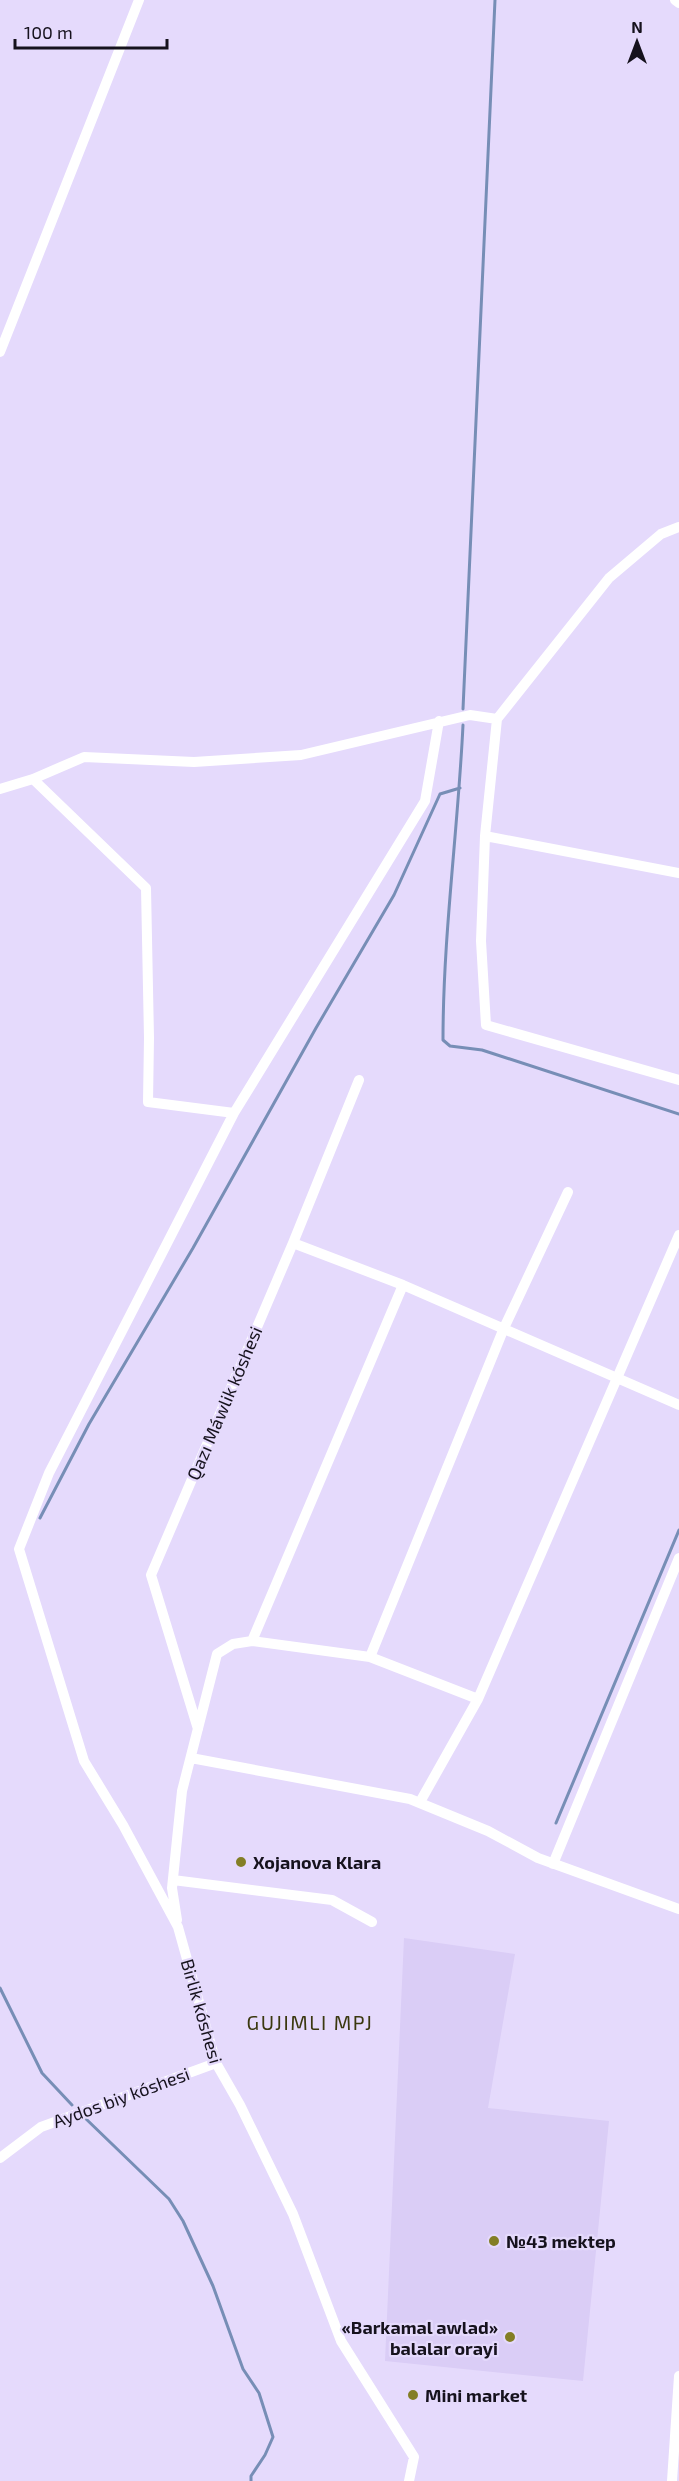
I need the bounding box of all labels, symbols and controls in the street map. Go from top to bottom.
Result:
scale bar [15,12,166,50]
north arrow [607,12,667,72]
text: N [631,17,643,36]
text: 100 m [24,21,73,43]
street label: Qazı Máwlik kóshesi [182,1323,266,1483]
place label: Xojanova Klara [253,1851,381,1873]
marker: Xojanova Klara [234,1855,248,1869]
street label: Birlik kóshesi [177,1956,227,2066]
district label: GUJIMLI MPJ [247,2010,373,2034]
street label: Aydos biy kóshesi [50,2062,192,2132]
place label: №43 mektep [506,2230,616,2252]
marker: №43 mektep [487,2234,501,2248]
place label: «Barkamal awlad» balalar orayi [342,2316,498,2359]
marker: «Barkamal awlad» balalar orayi [503,2330,517,2344]
place label: Mini market [425,2384,528,2406]
marker: Mini market [406,2388,420,2402]

